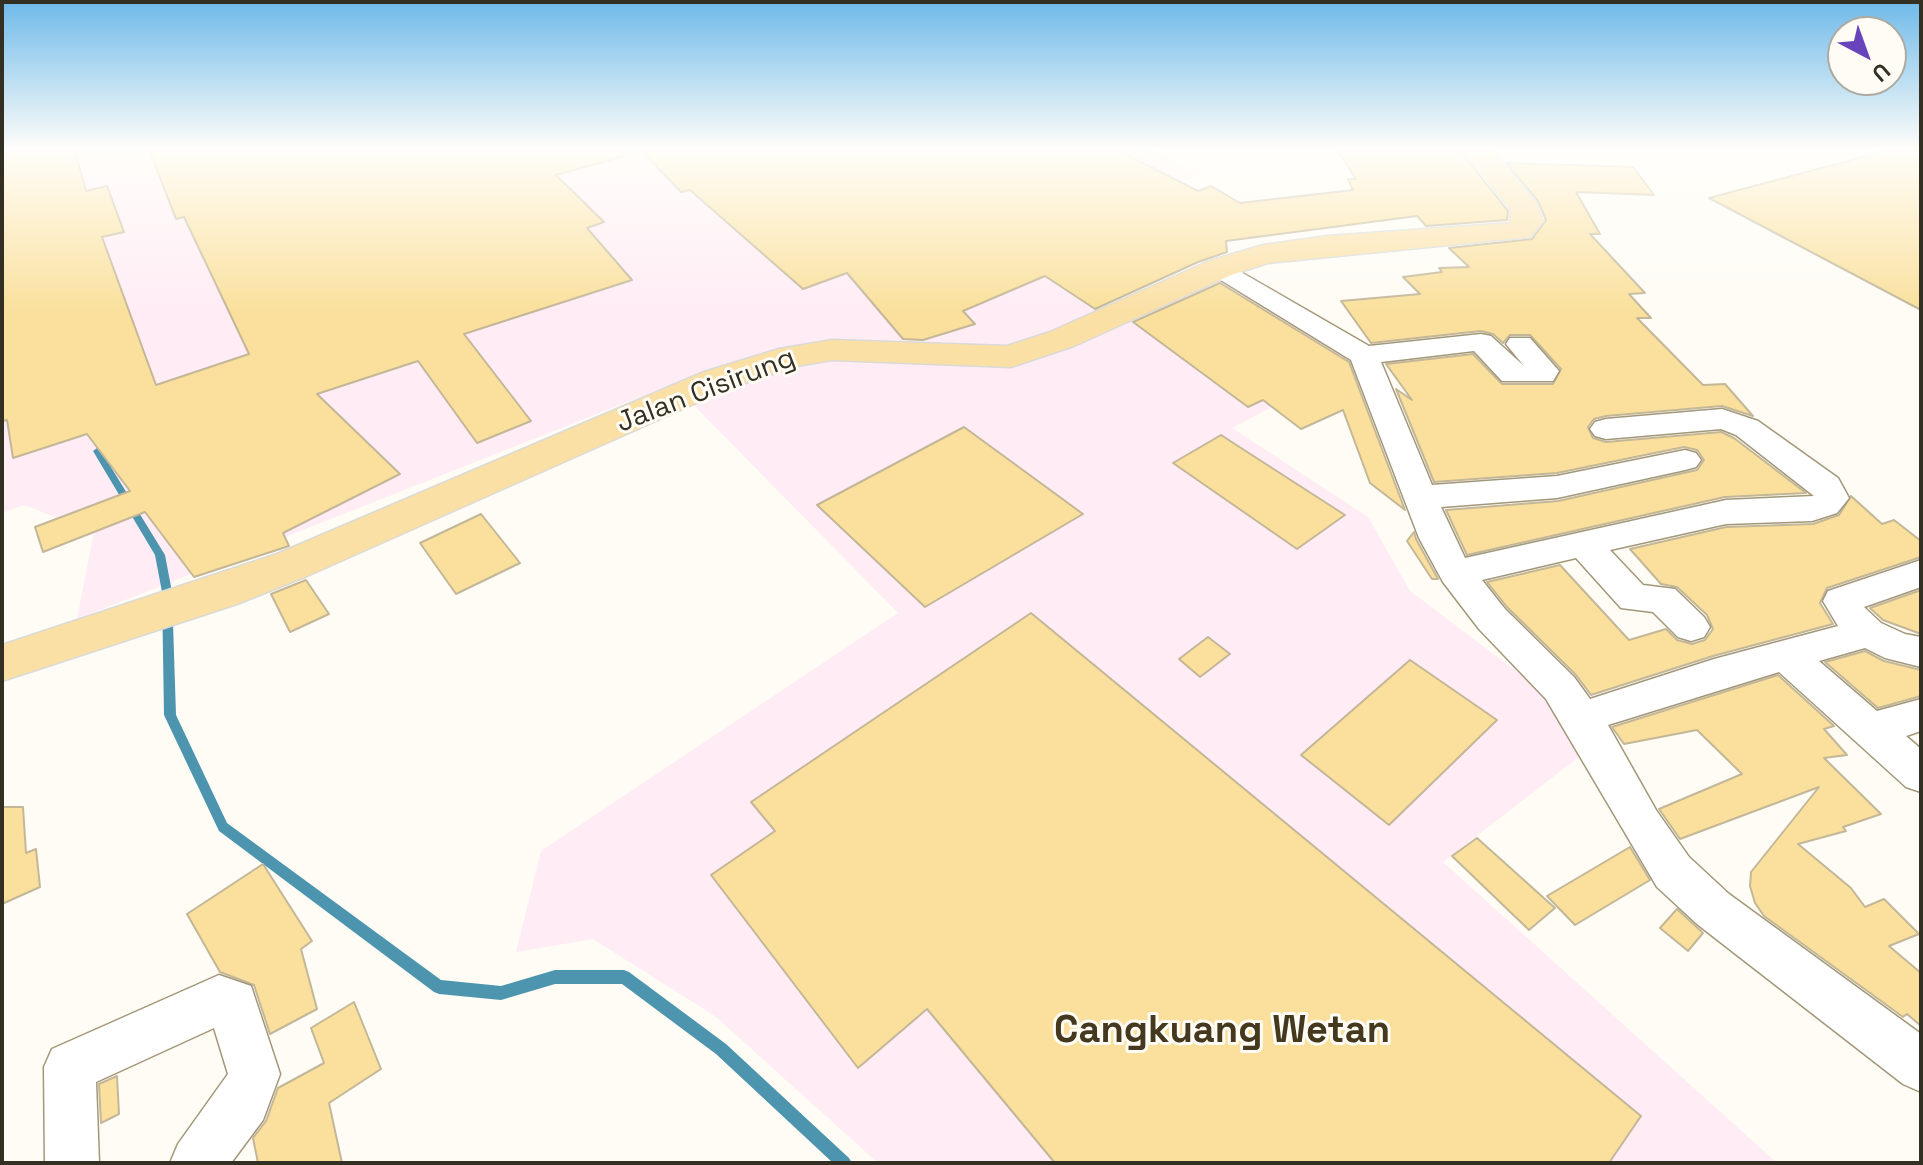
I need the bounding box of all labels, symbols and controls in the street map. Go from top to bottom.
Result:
north arrow [1827,16,1907,96]
text: U [1867,57,1896,88]
street label: Jalan Cisirung [612,342,800,440]
district label: Cangkuang Wetan [1054,1009,1390,1055]

